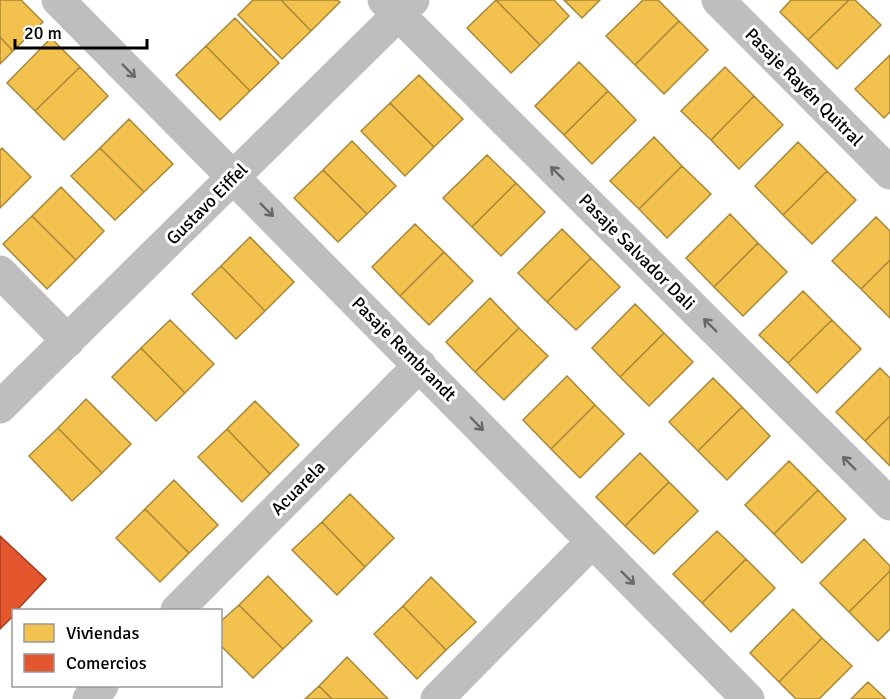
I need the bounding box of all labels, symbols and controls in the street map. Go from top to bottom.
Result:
scale bar [15,12,147,50]
text: 20 m [24,22,62,44]
street label: Pasaje Rayén Quitral [740,23,868,151]
one-way arrow [122,64,137,79]
street label: Gustavo Eiffel [162,159,252,249]
one-way arrow [550,165,565,180]
street label: Pasaje Salvador Dali [574,189,700,315]
one-way arrow [259,202,274,217]
street label: Pasaje Rembrandt [347,292,461,406]
one-way arrow [703,318,718,333]
one-way arrow [470,416,484,431]
one-way arrow [841,455,856,470]
street label: Acuarela [266,456,330,520]
one-way arrow [621,570,636,585]
legend [12,609,222,687]
text: Viviendas [66,622,139,644]
text: Comercios [66,652,147,674]

